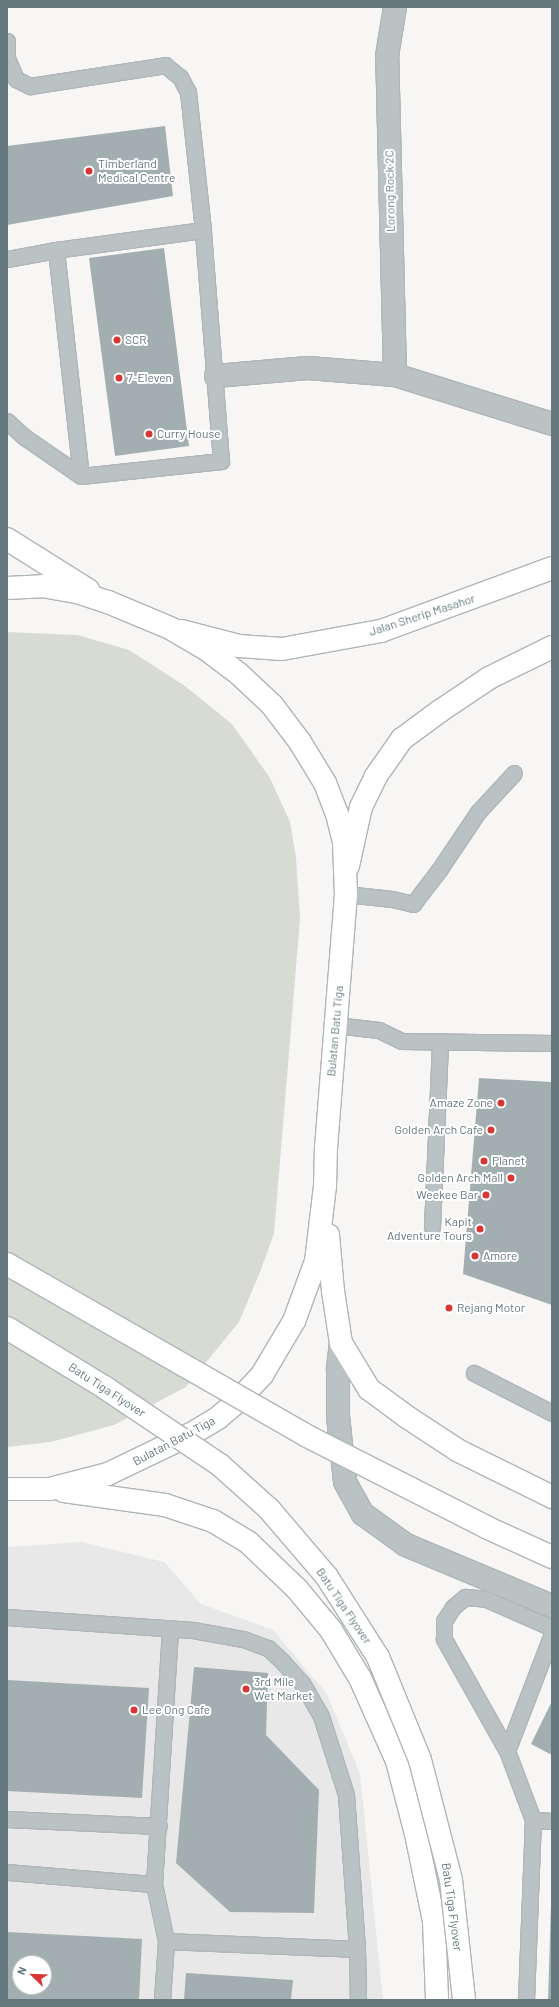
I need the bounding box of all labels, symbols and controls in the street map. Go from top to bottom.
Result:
street label: Lorong Rock 2C [382,150,398,232]
place label: Timberland Medical Centre [98,157,175,185]
marker: Timberland Medical Centre [83,165,95,177]
place label: SCR [125,333,147,347]
marker: SCR [112,335,122,345]
place label: 7-Eleven [127,371,172,385]
marker: 7-Eleven [114,373,124,383]
place label: Curry House [157,427,221,441]
marker: Curry House [144,429,154,439]
street label: Jalan Sherip Masahor [367,591,477,639]
street label: Bulatan Batu Tiga [324,985,346,1077]
place label: Amaze Zone [430,1096,493,1110]
marker: Amaze Zone [496,1098,506,1108]
place label: Golden Arch Cafe [394,1123,483,1137]
marker: Golden Arch Cafe [486,1125,496,1135]
place label: Planet [492,1154,525,1168]
marker: Planet [479,1156,489,1166]
place label: Golden Arch Mall [418,1171,503,1185]
marker: Golden Arch Mall [506,1173,516,1183]
place label: Weekee Bar [416,1188,478,1202]
marker: Weekee Bar [481,1190,491,1200]
place label: Kapit Adventure Tours [387,1215,472,1243]
marker: Kapit Adventure Tours [475,1224,485,1234]
place label: Amore [483,1249,517,1263]
marker: Amore [470,1251,480,1261]
place label: Rejang Motor [457,1301,525,1315]
marker: Rejang Motor [444,1303,454,1313]
street label: Batu Tiga Flyover [66,1360,148,1420]
street label: Bulatan Batu Tiga [130,1413,218,1469]
street label: Batu Tiga Flyover [313,1565,375,1647]
place label: 3rd Mile Wet Market [254,1675,313,1703]
marker: 3rd Mile Wet Market [241,1684,251,1694]
place label: Lee Ong Cafe [142,1703,210,1717]
marker: Lee Ong Cafe [129,1705,139,1715]
street label: Batu Tiga Flyover [439,1862,465,1952]
north arrow [12,1955,52,1995]
text: N [14,1965,29,1976]

